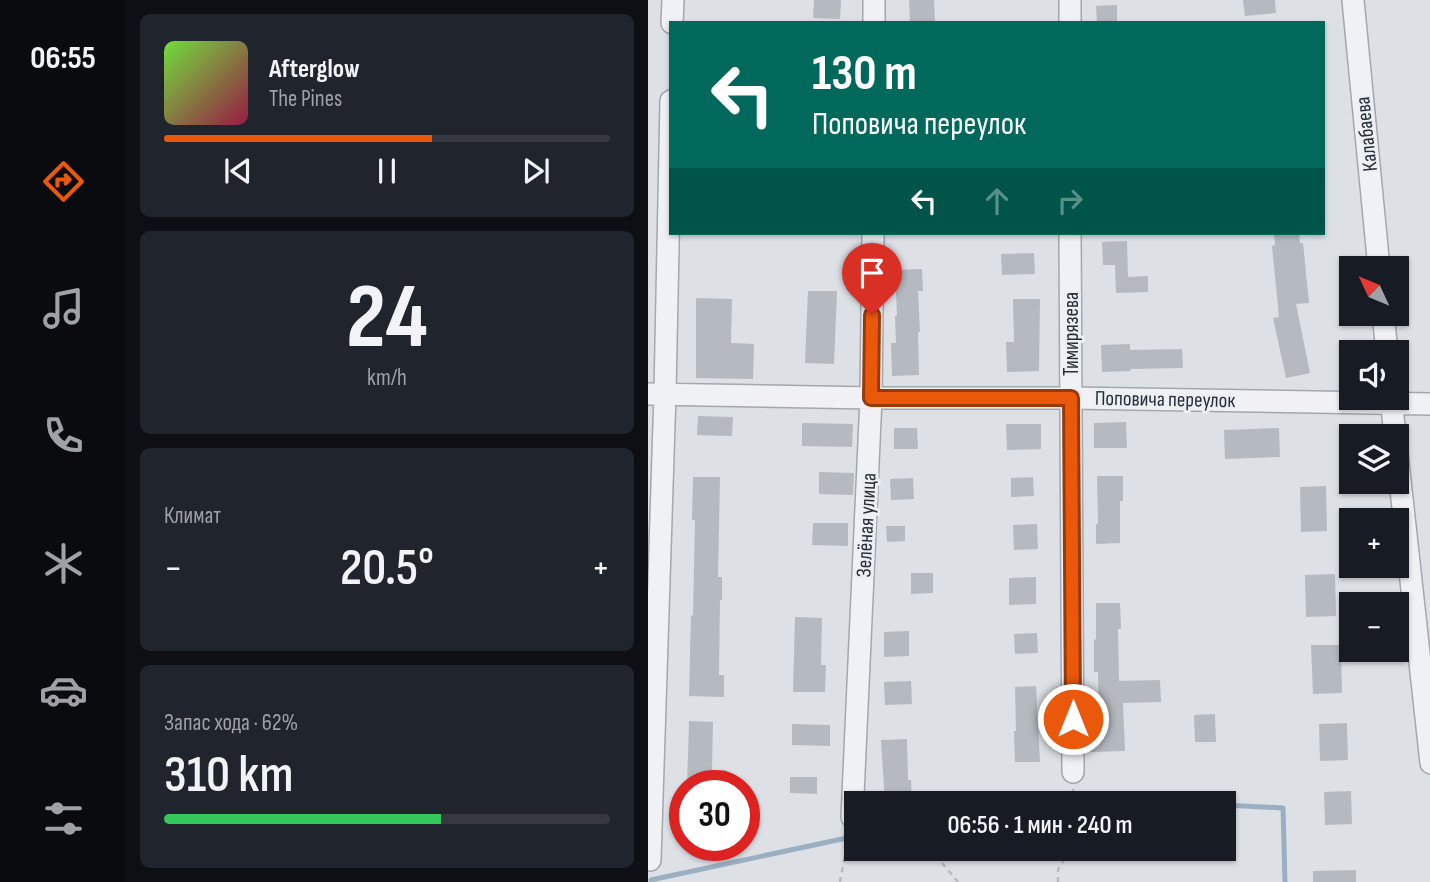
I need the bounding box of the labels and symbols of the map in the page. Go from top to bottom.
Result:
street label: Калабаева [1350,95,1383,173]
pin [842,243,902,315]
north arrow [1339,256,1409,326]
street label: Тимирязева [1059,292,1084,376]
street label: Поповича переулок [1095,386,1235,413]
street label: Зелёная улица [851,472,882,578]
position arrow [1036,682,1110,756]
speed limit sign: 30 [669,770,760,861]

